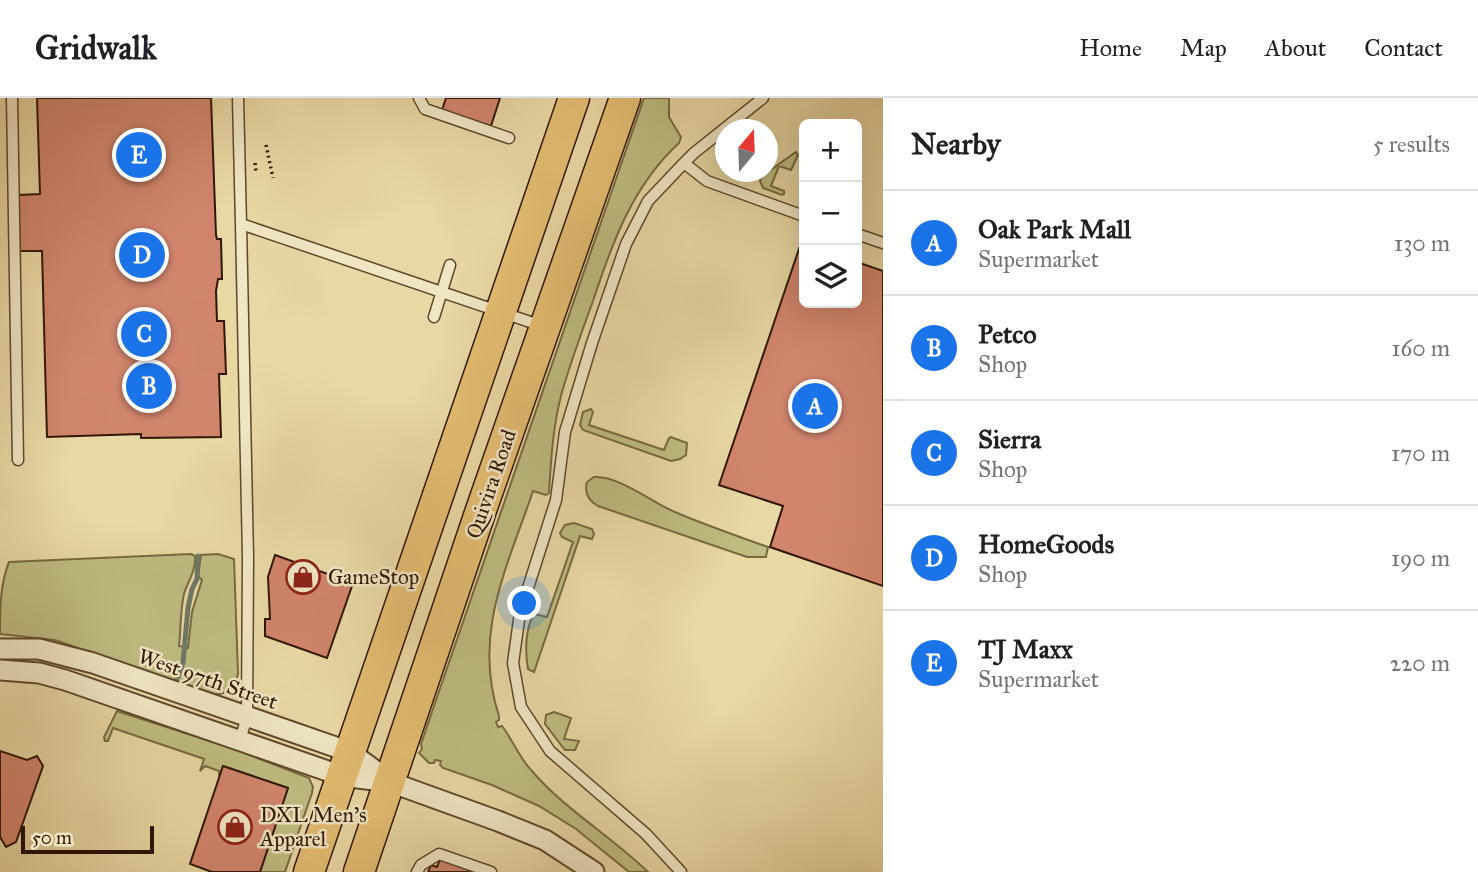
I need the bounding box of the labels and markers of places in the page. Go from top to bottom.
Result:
pin: E [116,129,162,181]
pin: D [119,229,165,281]
pin: C [121,308,167,360]
pin: B [126,360,172,412]
pin: A [792,380,838,432]
shop icon: GameStop [284,558,322,596]
place label: GameStop [328,564,419,590]
place label: DXL Men's Apparel [259,802,367,852]
shop icon: DXL Men's Apparel [216,808,254,846]

